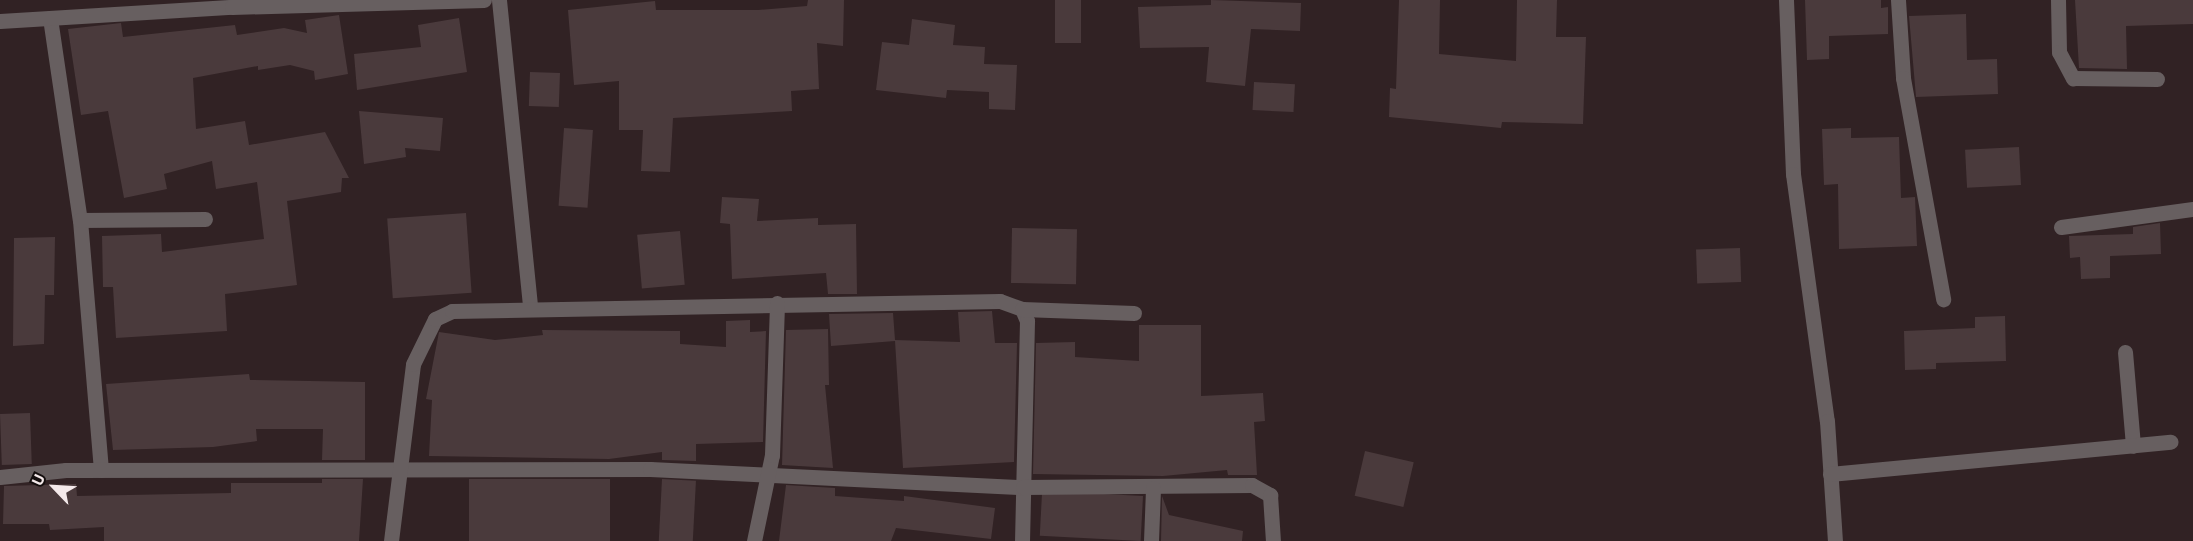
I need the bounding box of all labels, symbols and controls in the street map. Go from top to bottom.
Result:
north arrow [24,457,84,517]
text: U [25,470,51,489]

